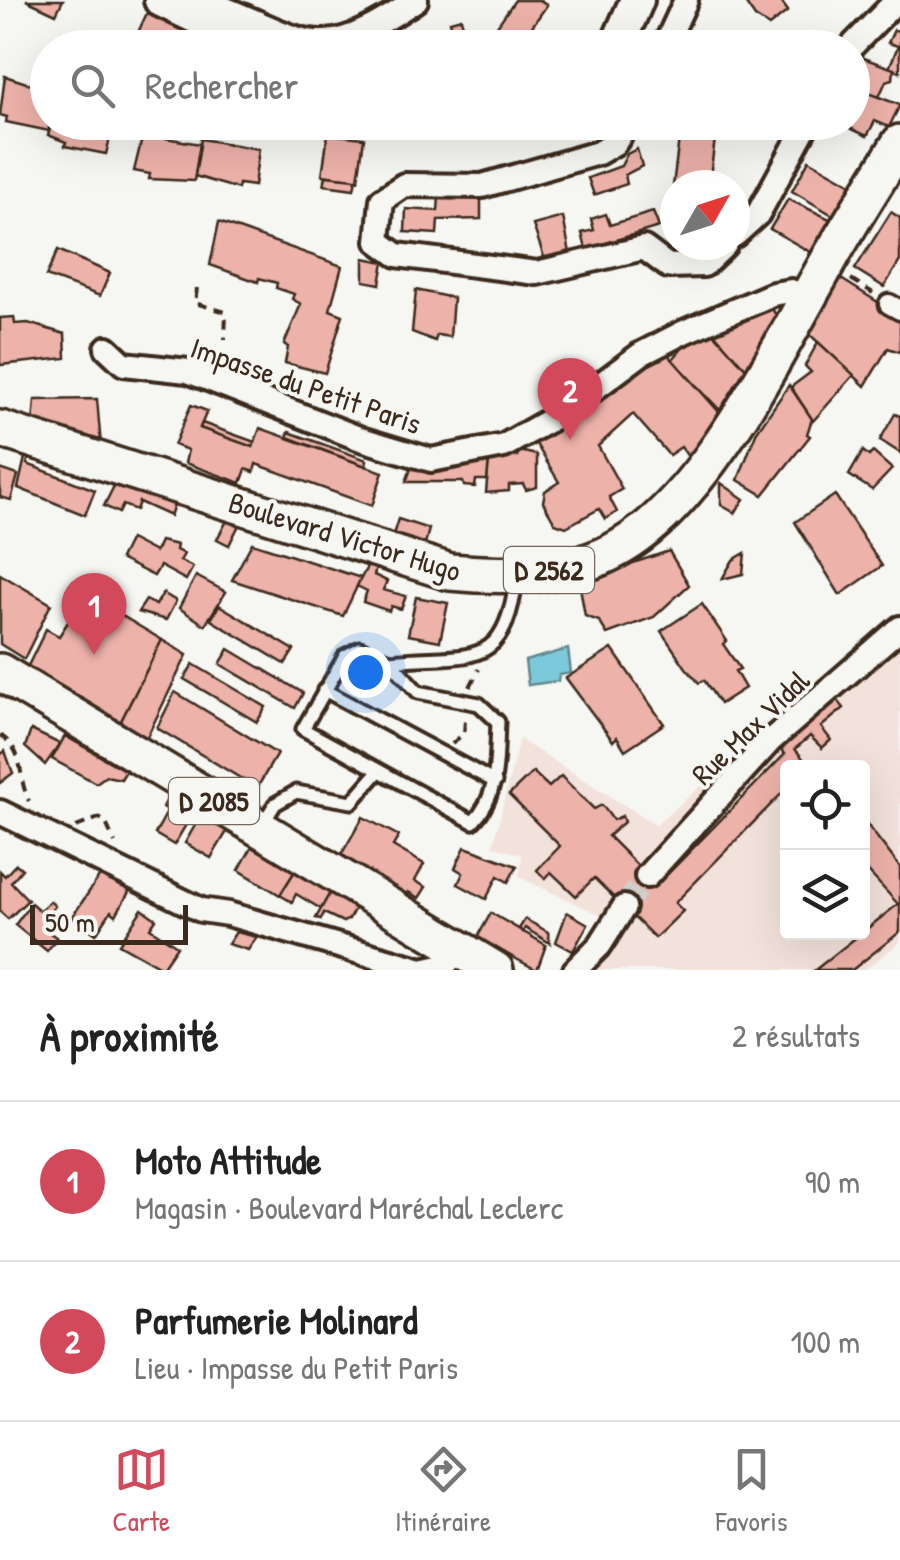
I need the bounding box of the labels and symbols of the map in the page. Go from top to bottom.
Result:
north arrow [660,170,750,260]
street label: Impasse du Petit Paris [185,327,427,443]
pin: 2 [538,358,602,440]
street label: Boulevard Victor Hugo [224,482,466,590]
road number: D 2562 [504,547,594,593]
pin: 1 [62,572,126,655]
your location [340,647,391,698]
street label: Rue Max Vidal [682,661,818,793]
road number: D 2085 [169,778,259,824]
scale bar [30,900,188,944]

